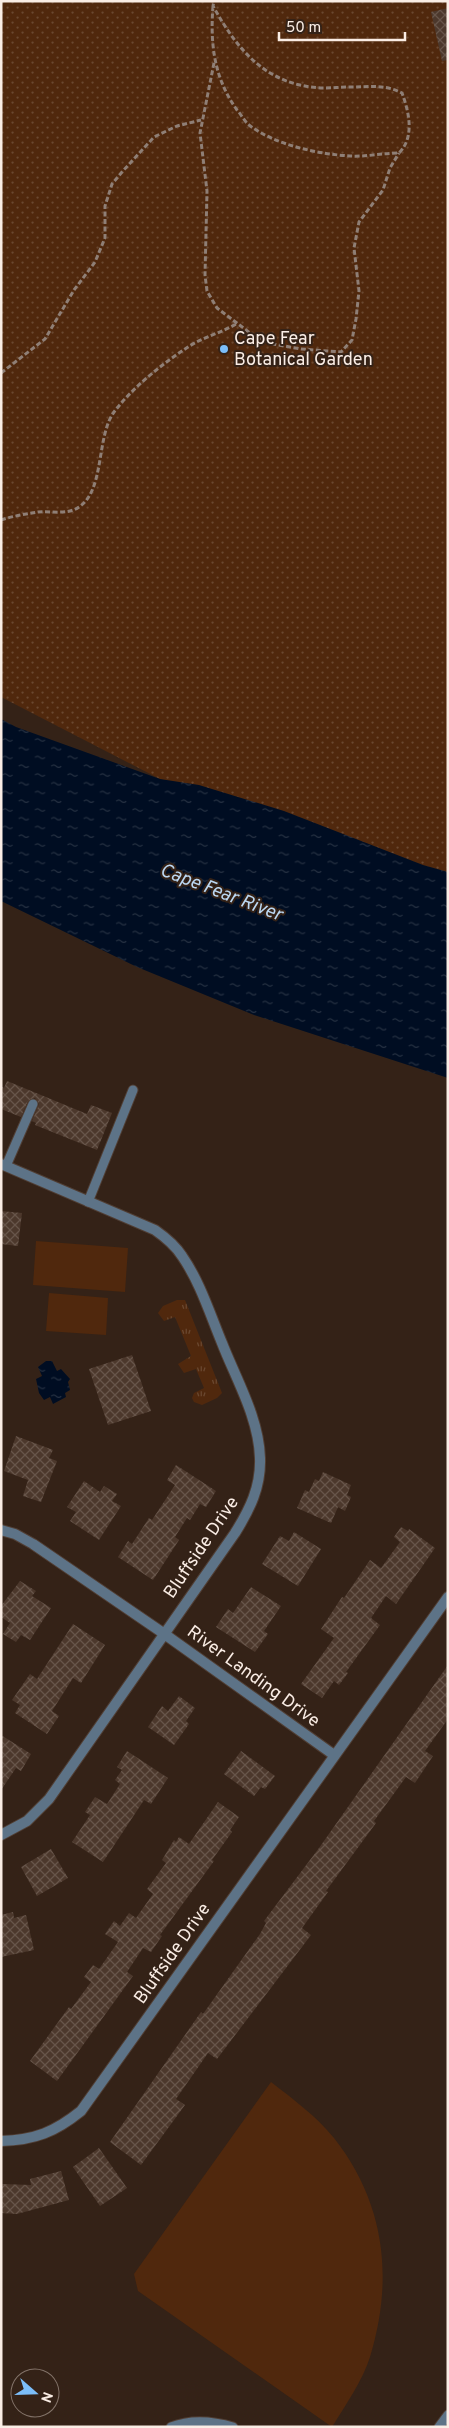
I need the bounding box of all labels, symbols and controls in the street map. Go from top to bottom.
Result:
scale bar [279,10,405,42]
text: 50 m [286,19,321,38]
place label: Cape Fear Botanical Garden [234,328,373,372]
marker: Cape Fear Botanical Garden [218,343,230,355]
water label: Cape Fear River [156,859,287,928]
street label: Bluffside Drive [159,1492,245,1604]
street label: River Landing Drive [182,1621,324,1733]
street label: Bluffside Drive [130,1899,216,2009]
north arrow [10,2368,60,2418]
text: N [36,2389,56,2405]

